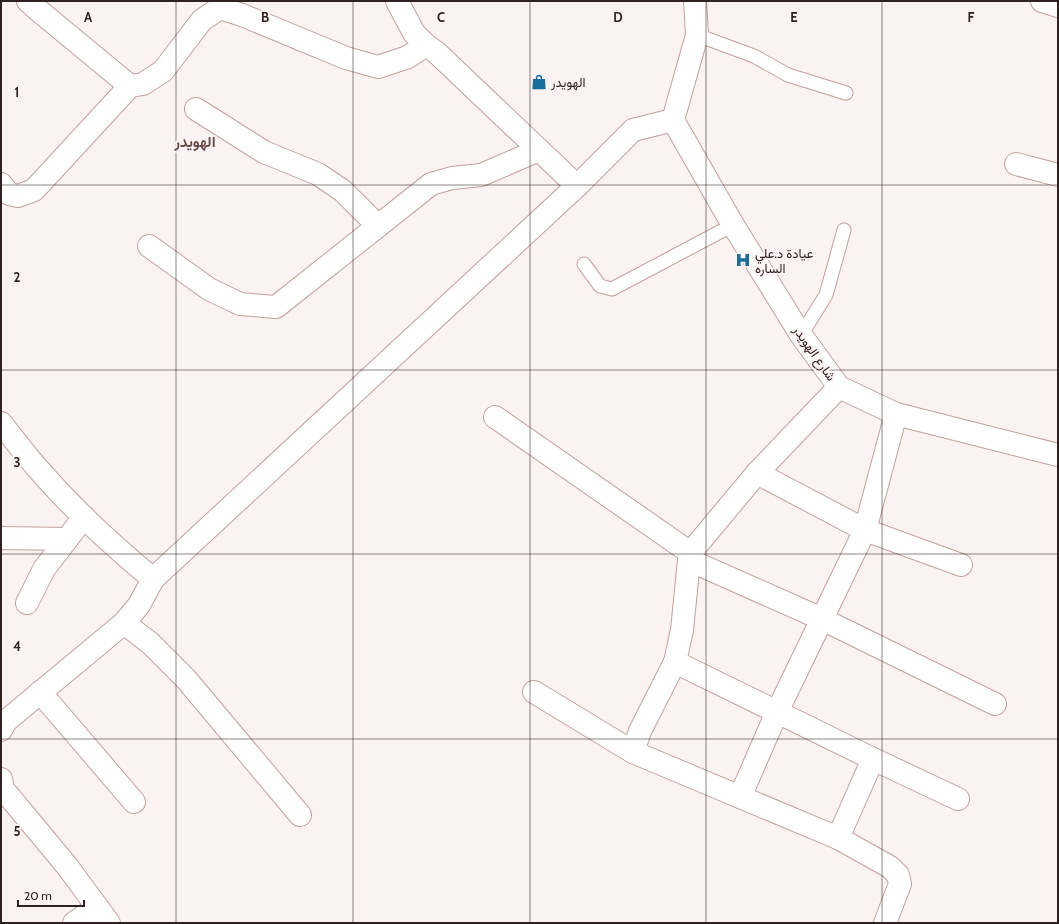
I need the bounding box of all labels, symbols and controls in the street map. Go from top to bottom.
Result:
text: A [84,9,93,25]
text: B [261,9,269,25]
text: C [437,9,445,25]
text: D [613,9,623,25]
text: E [790,9,798,25]
text: F [968,9,975,25]
shop icon: الهويدر [530,73,548,91]
place label: الهويدر [550,74,585,91]
text: 1 [15,84,19,100]
district label: الهويدر [173,133,216,151]
place label: عيادة د.علي الساره [755,245,814,277]
hospital icon: عيادة د.علي الساره [734,251,752,269]
text: 2 [14,269,21,285]
street label: شارع الهويدر [788,322,840,385]
text: 3 [13,454,21,470]
text: 4 [13,638,21,654]
text: 5 [14,823,21,839]
scale bar [18,882,84,908]
text: 20 m [24,888,52,903]

